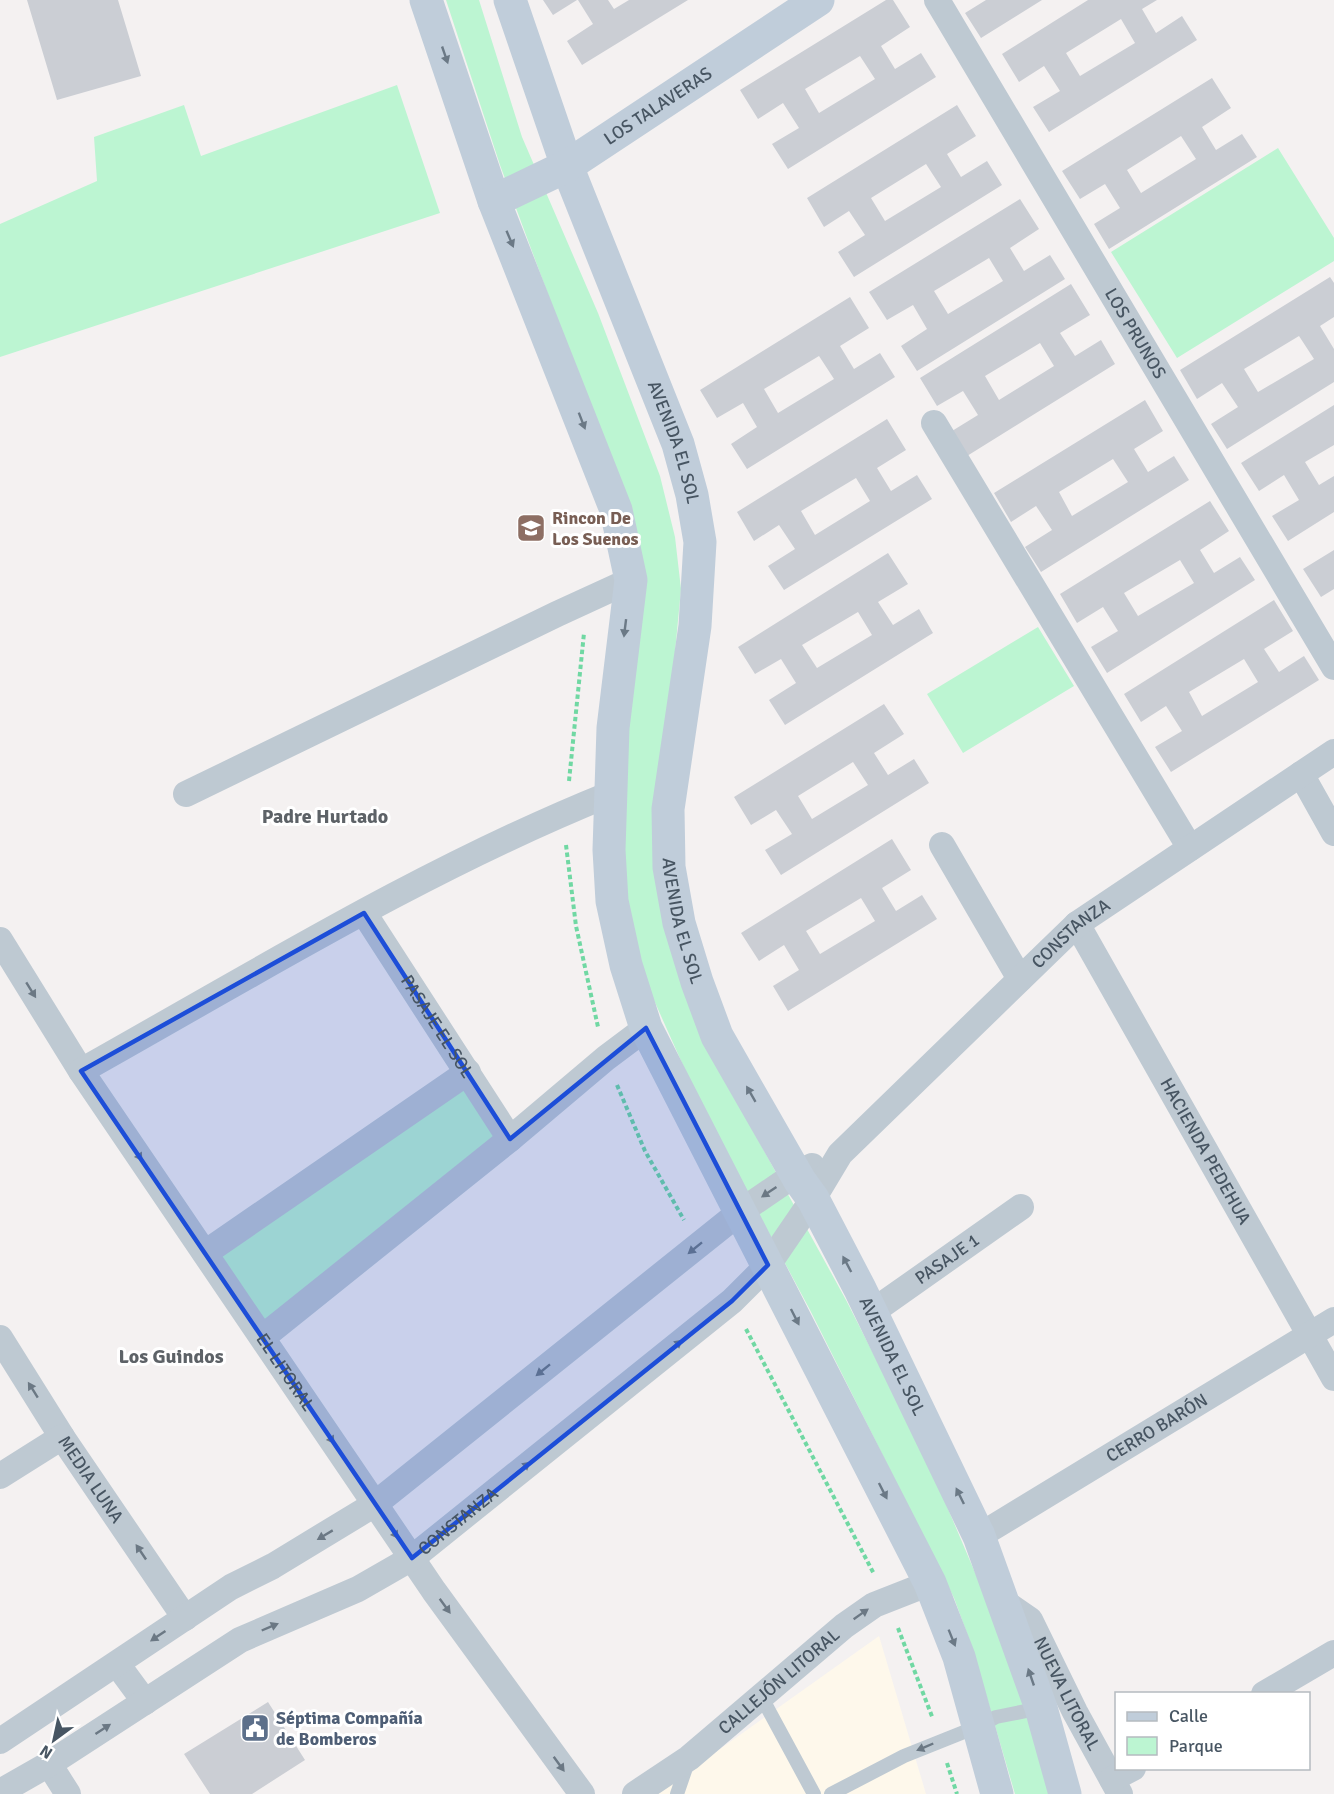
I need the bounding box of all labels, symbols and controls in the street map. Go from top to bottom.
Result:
one-way arrow [441,46,450,64]
street label: LOS TALAVERAS [600,62,716,150]
one-way arrow [506,230,515,248]
street label: LOS PRUNOS [1100,284,1171,383]
street label: AVENIDA EL SOL [643,377,704,505]
one-way arrow [577,412,587,430]
place label: Rincon De Los Suenos [552,507,639,550]
school or university icon: Rincon De Los Suenos [515,512,547,544]
one-way arrow [620,619,629,638]
district label: Padre Hurtado [262,804,388,829]
street label: AVENIDA EL SOL [658,858,708,987]
street label: CONSTANZA [1027,894,1114,973]
street label: PASAJE EL SOL [396,971,479,1082]
one-way arrow [25,982,36,998]
street label: HACIENDA PEDEHUA [1155,1074,1256,1228]
one-way arrow [746,1086,756,1103]
one-way arrow [131,1145,142,1161]
one-way arrow [761,1186,777,1198]
street label: PASAJE 1 [911,1229,984,1289]
one-way arrow [687,1242,703,1255]
one-way arrow [842,1255,852,1272]
street label: AVENIDA EL SOL [854,1293,930,1419]
one-way arrow [790,1309,800,1326]
street label: EL LITORAL [251,1329,320,1415]
one-way arrow [667,1340,683,1353]
district label: Los Guindos [119,1344,224,1369]
one-way arrow [535,1364,551,1377]
one-way arrow [27,1382,38,1398]
street label: CERRO BARÓN [1102,1389,1211,1467]
one-way arrow [323,1428,334,1444]
street label: MEDIA LUNA [53,1431,128,1527]
one-way arrow [515,1462,531,1475]
street label: CONSTANZA [414,1482,503,1560]
one-way arrow [878,1483,888,1500]
one-way arrow [955,1487,964,1504]
one-way arrow [387,1523,398,1539]
one-way arrow [317,1529,333,1540]
one-way arrow [135,1545,147,1561]
one-way arrow [438,1599,450,1614]
one-way arrow [853,1609,869,1620]
one-way arrow [261,1622,279,1632]
street label: CALLEJÓN LITORAL [714,1624,844,1739]
one-way arrow [947,1629,957,1647]
one-way arrow [151,1630,167,1642]
street label: NUEVA LITORAL [1029,1633,1105,1754]
one-way arrow [1025,1668,1035,1686]
legend [1115,1692,1310,1770]
text: Calle [1169,1705,1208,1727]
place label: Séptima Compañía de Bomberos [276,1707,423,1750]
north arrow [24,1710,84,1770]
public building icon: Séptima Compañía de Bomberos [239,1712,271,1744]
one-way arrow [95,1723,112,1734]
text: Parque [1169,1735,1223,1757]
text: N [36,1740,56,1763]
one-way arrow [915,1742,933,1752]
one-way arrow [553,1756,565,1771]

